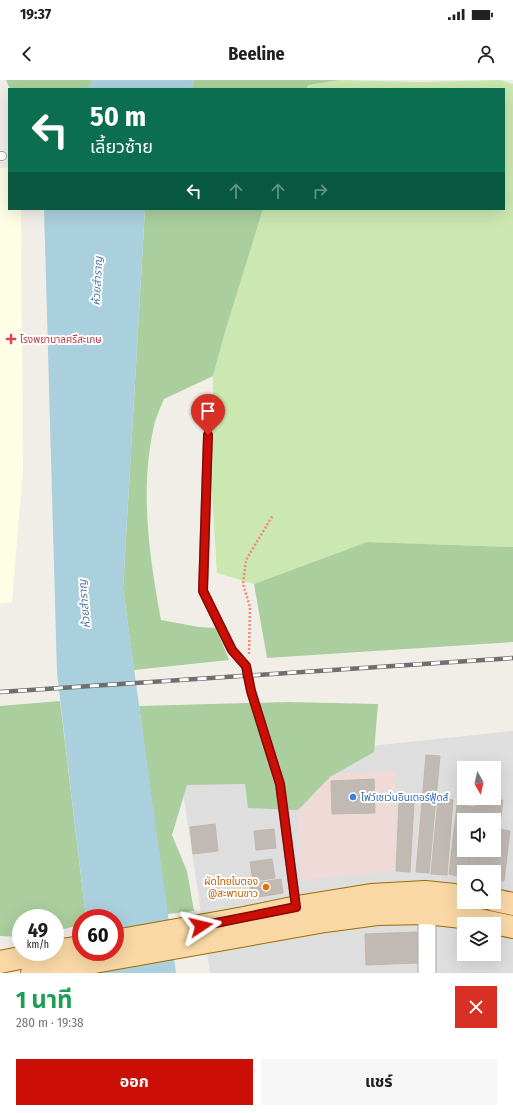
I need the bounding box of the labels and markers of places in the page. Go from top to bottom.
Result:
marker: โรงพยาบาลศรีสะเกษ [5,333,17,345]
place label: โรงพยาบาลศรีสะเกษ [20,334,102,346]
pin [191,394,225,435]
place label: โฟว์เซเว่นอินเตอร์ฟู้ดส์ [361,791,449,804]
marker: โฟว์เซเว่นอินเตอร์ฟู้ดส์ [348,792,358,802]
place label: ผัดไทยใบตอง @สะพานขาว [204,876,258,900]
marker: ผัดไทยใบตอง @สะพานขาว [261,882,271,892]

